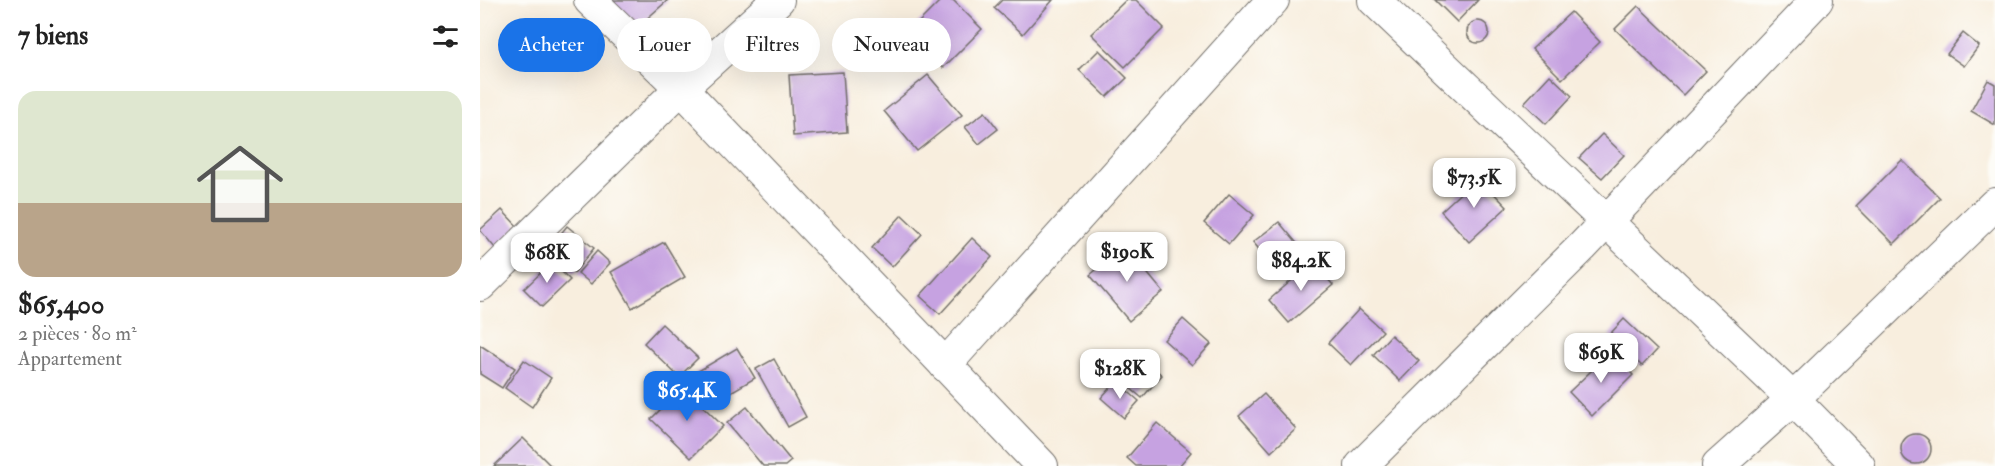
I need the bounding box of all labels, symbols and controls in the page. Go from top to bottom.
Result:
chip: Acheter [498,18,605,72]
chip: Louer [617,18,712,72]
chip: Filtres [724,18,820,72]
chip: Nouveau [832,18,951,72]
text: 7 biens [18,20,88,52]
icon: filters [429,20,462,53]
icon: home [186,130,294,238]
pin: $73.5K [1425,158,1523,209]
text: $73.5K [1447,165,1501,190]
pin: $190K [1085,232,1169,283]
pin: $68K [511,233,583,284]
text: $190K [1101,239,1153,264]
text: $68K [525,240,569,265]
pin: $84.2K [1252,241,1350,292]
text: $84.2K [1271,248,1331,273]
text: $65,400 [18,289,104,321]
text: 2 pièces · 80 m² [18,321,137,346]
pin: $69K [1565,333,1637,384]
text: $69K [1578,340,1624,365]
text: Appartement [18,346,122,371]
pin: $128K [1078,349,1162,400]
text: $128K [1094,356,1146,381]
pin: $65.4K [638,371,736,422]
text: $65.4K [658,378,716,403]

